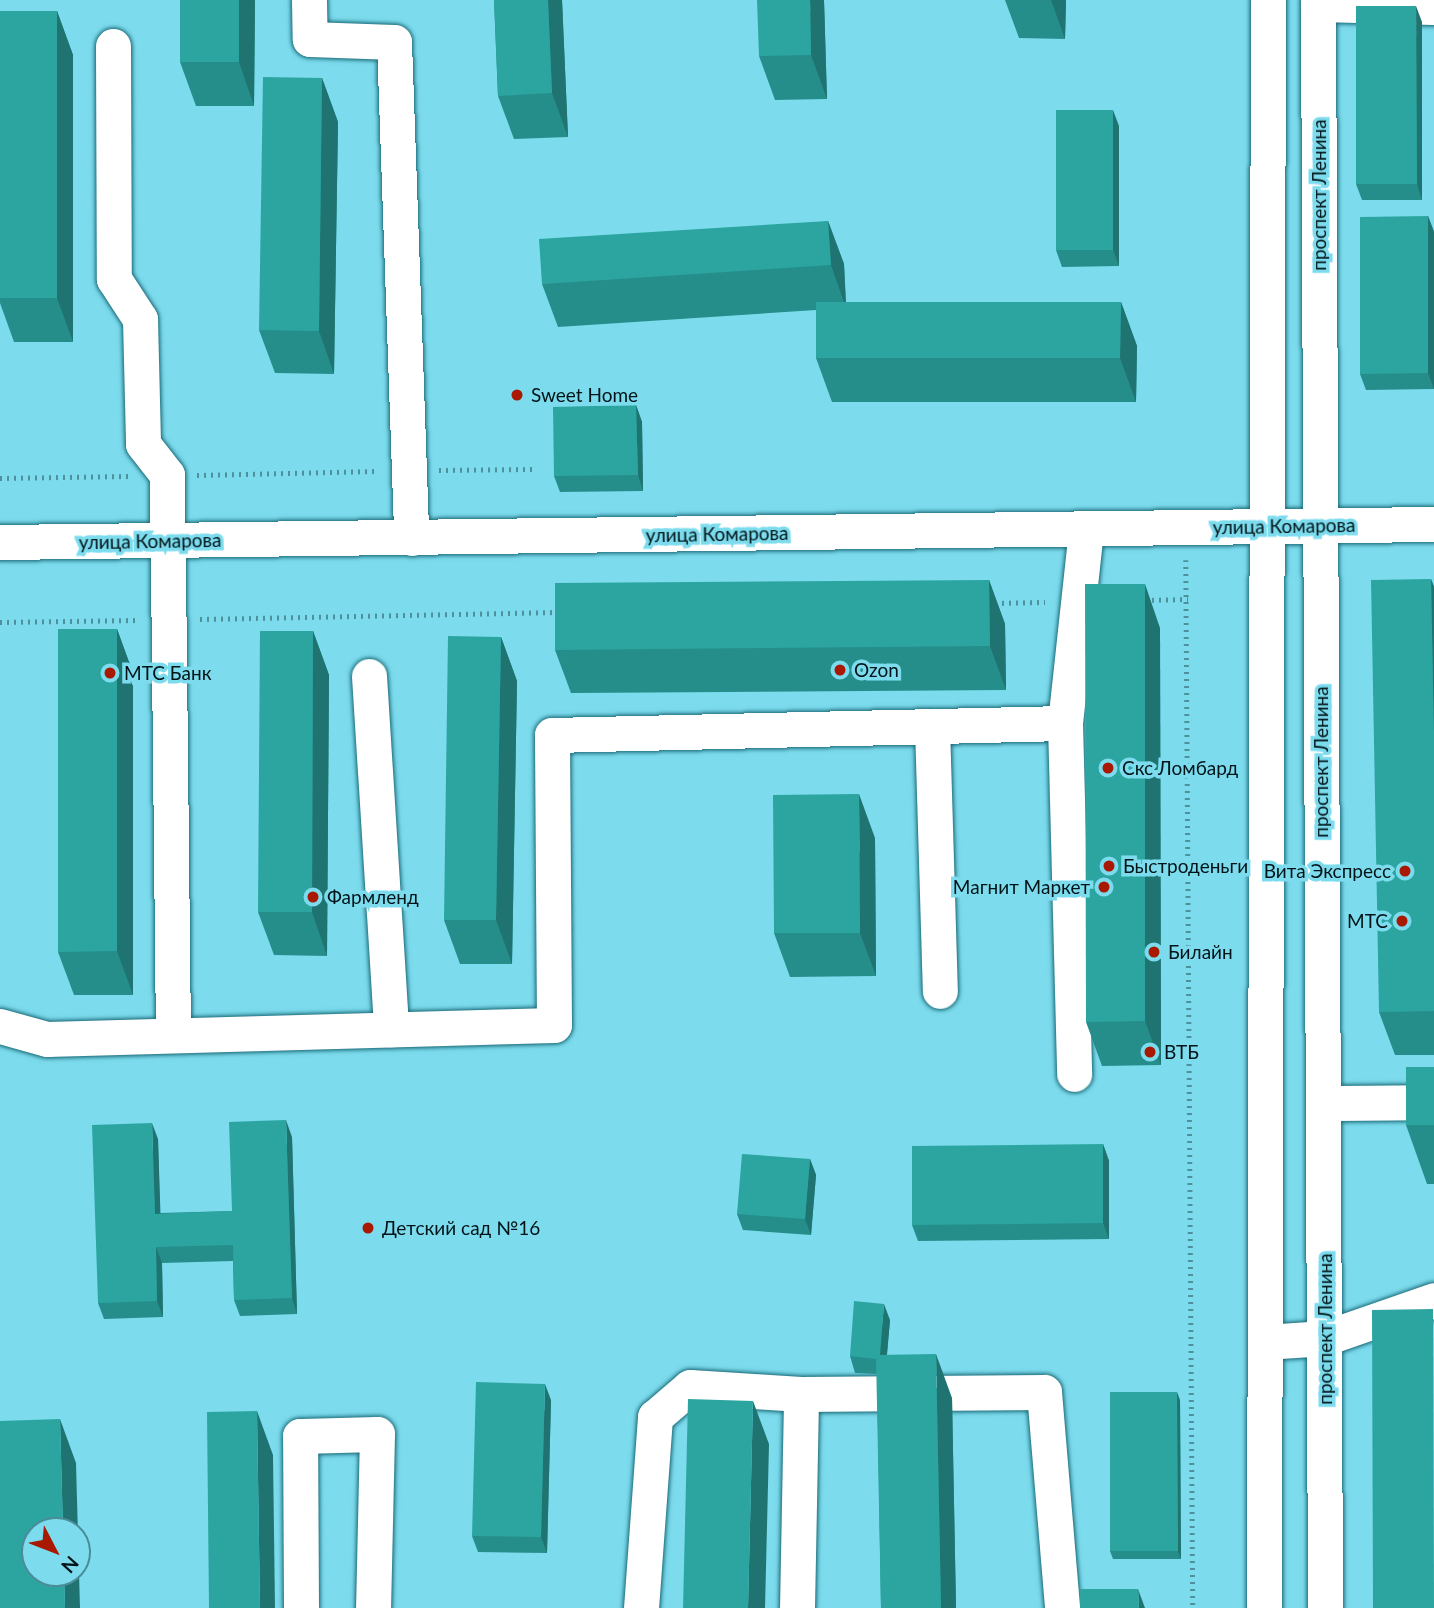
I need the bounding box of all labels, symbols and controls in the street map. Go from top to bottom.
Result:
street label: проспект Ленина [1308,119,1330,271]
place label: Sweet Home [531,384,638,406]
marker: Sweet Home [509,387,525,403]
street label: улица Комарова [1212,513,1356,539]
street label: улица Комарова [645,521,789,547]
street label: улица Комарова [78,528,222,554]
place label: Ozon [854,659,899,681]
place label: МТС Банк [124,662,212,684]
marker: Ozon [832,662,848,678]
marker: МТС Банк [102,665,118,681]
street label: проспект Ленина [1310,686,1332,838]
place label: Скс Ломбард [1122,757,1238,779]
marker: Скс Ломбард [1100,760,1116,776]
place label: Быстроденьги [1123,855,1248,877]
marker: Быстроденьги [1101,858,1117,874]
place label: Вита Экспресс [1264,860,1391,882]
marker: Вита Экспресс [1397,863,1413,879]
place label: Магнит Маркет [953,876,1090,898]
marker: Магнит Маркет [1096,879,1112,895]
place label: Фармленд [327,886,419,908]
marker: Фармленд [305,889,321,905]
place label: МТС [1347,910,1388,932]
marker: МТС [1394,913,1410,929]
place label: Билайн [1168,941,1233,963]
marker: Билайн [1146,944,1162,960]
place label: ВТБ [1164,1041,1199,1063]
marker: ВТБ [1142,1044,1158,1060]
place label: Детский сад №16 [382,1217,540,1239]
marker: Детский сад №16 [360,1220,376,1236]
street label: проспект Ленина [1314,1253,1336,1405]
north arrow [21,1517,91,1587]
text: N [57,1552,84,1578]

